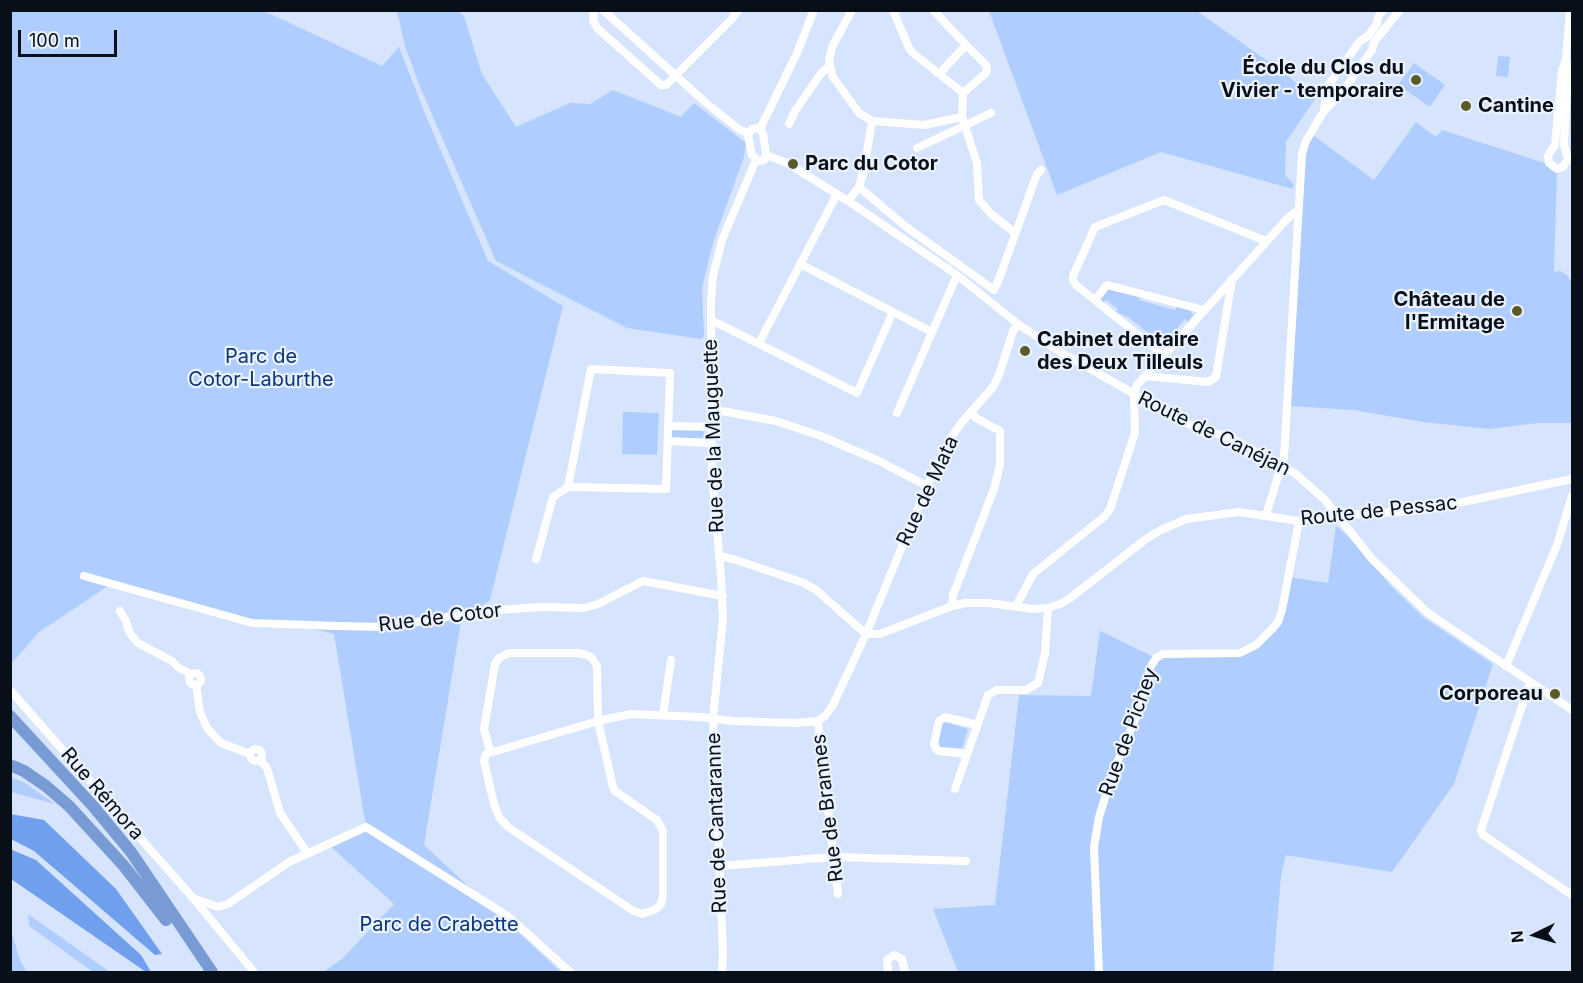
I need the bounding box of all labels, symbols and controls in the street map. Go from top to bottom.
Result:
scale bar [21,18,120,56]
text: 100 m [29,30,80,51]
place label: École du Clos du Vivier - temporaire [1221,56,1404,103]
marker: École du Clos du Vivier - temporaire [1409,73,1423,87]
place label: Cantine [1478,94,1554,118]
marker: Cantine [1459,99,1473,113]
place label: Parc du Cotor [805,152,938,176]
marker: Parc du Cotor [786,157,800,171]
place label: Château de l'Ermitage [1394,288,1505,335]
marker: Château de l'Ermitage [1510,304,1524,318]
place label: Cabinet dentaire des Deux Tilleuls [1037,328,1203,375]
street label: Rue de la Mauguette [699,339,729,533]
marker: Cabinet dentaire des Deux Tilleuls [1018,344,1032,358]
park label: Parc de Cotor-Laburthe [188,345,334,392]
street label: Route de Canéjan [1134,387,1294,481]
street label: Rue de Mata [892,432,964,550]
street label: Route de Pessac [1299,491,1459,531]
street label: Rue de Cotor [377,599,503,637]
street label: Rue de Pichey [1095,665,1163,799]
place label: Corporeau [1439,682,1543,706]
marker: Corporeau [1548,687,1562,701]
street label: Rue de Cantaranne [702,732,732,914]
street label: Rue de Brannes [807,732,849,884]
street label: Rue Rémora [55,743,149,845]
north arrow [1505,905,1565,965]
park label: Parc de Crabette [359,913,519,937]
text: N [1507,930,1528,944]

